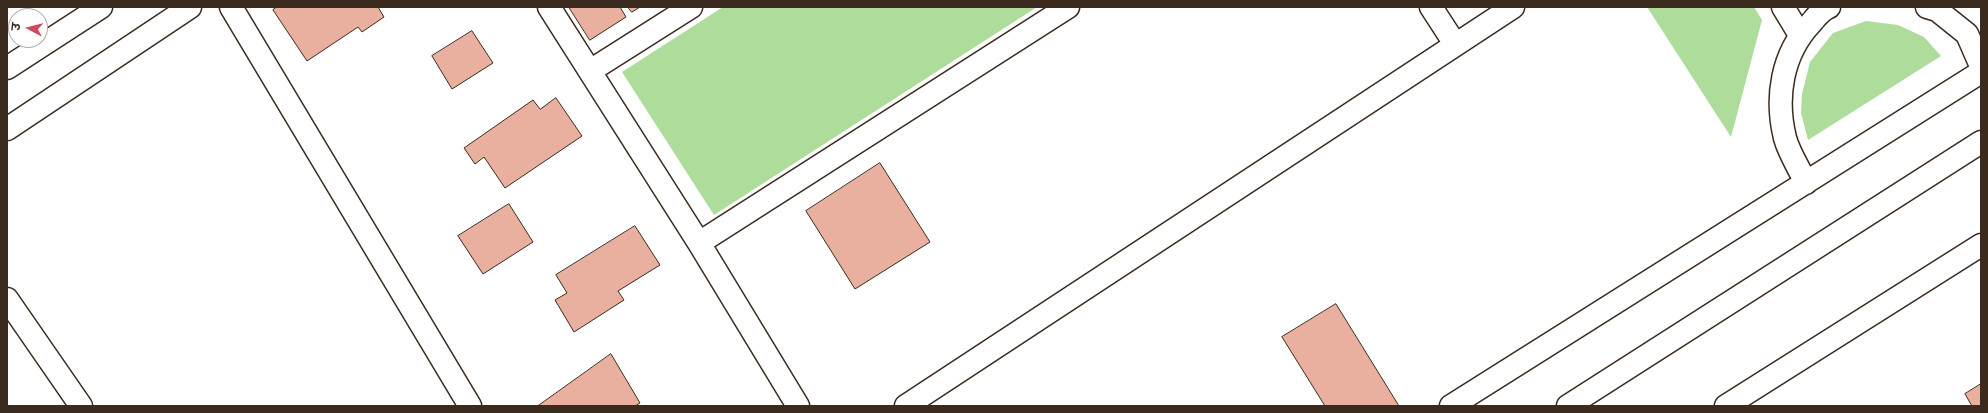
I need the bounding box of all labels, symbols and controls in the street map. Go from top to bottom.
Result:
north arrow [8,8,48,48]
text: उ [10,22,23,31]

